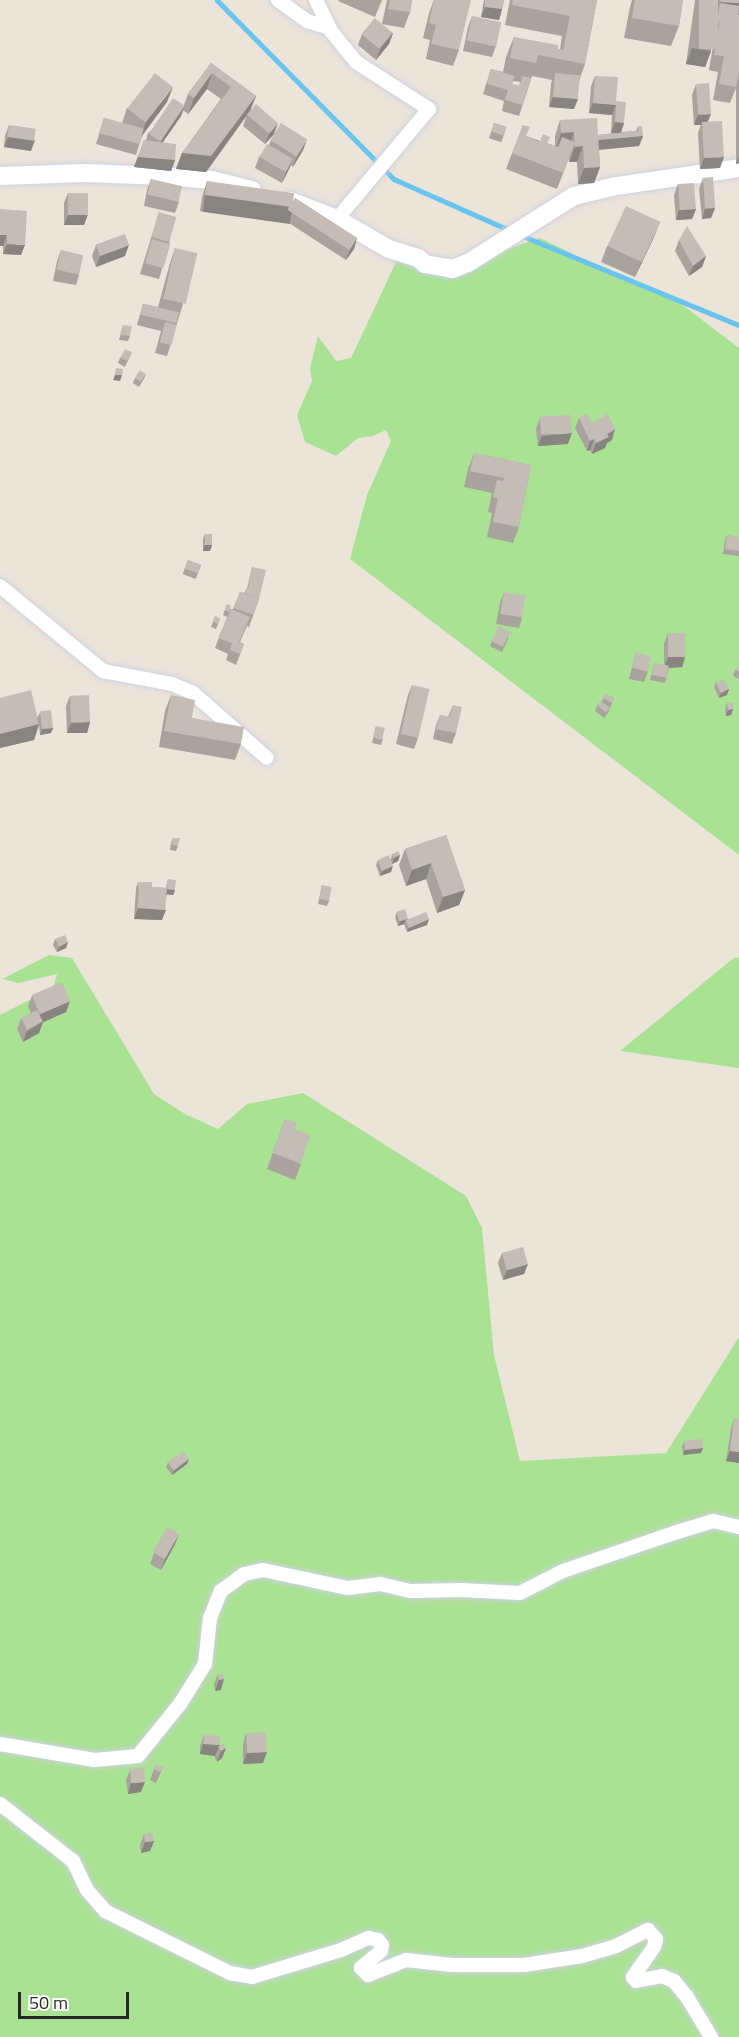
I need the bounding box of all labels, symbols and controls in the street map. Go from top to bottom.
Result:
scale bar [21,1980,132,2018]
text: 50 m [29,1989,68,2016]

